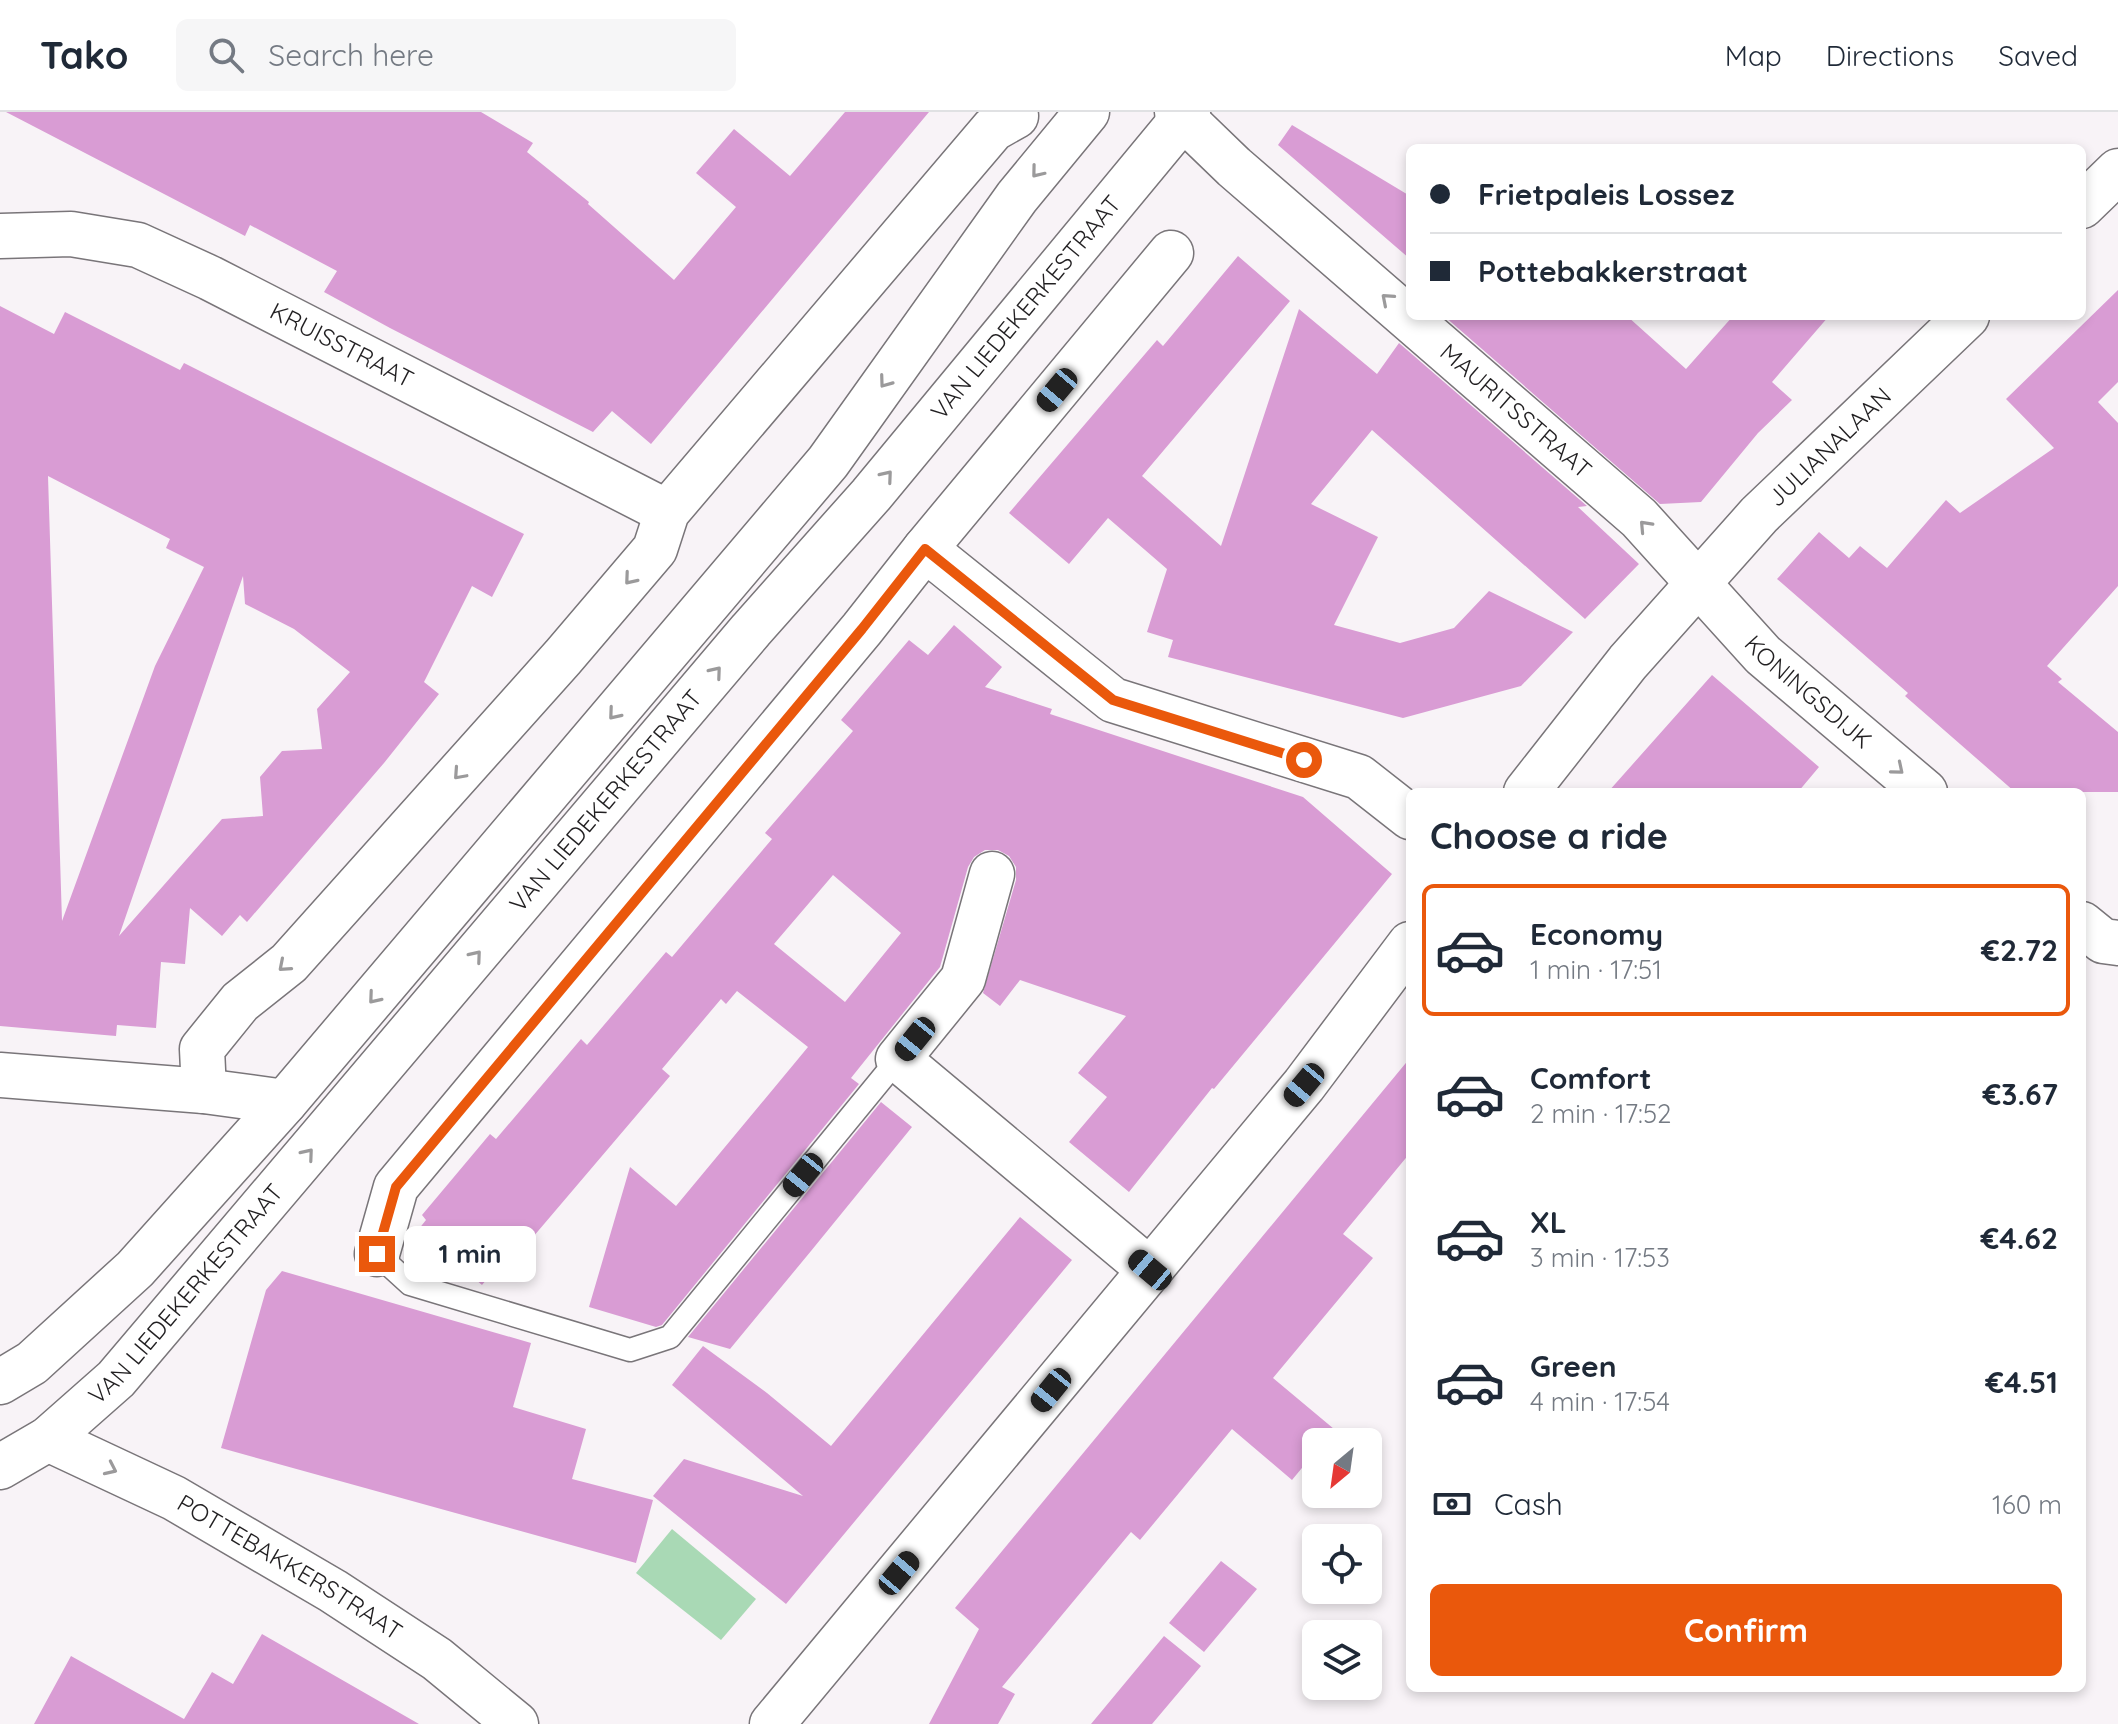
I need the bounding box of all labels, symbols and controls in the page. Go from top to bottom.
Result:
search box [176,19,736,91]
text: Tako [40,31,128,79]
icon: search [204,33,248,77]
text: Search here [268,36,434,74]
text: Map [1725,38,1782,73]
text: Directions [1826,38,1954,73]
text: Saved [1998,38,2078,73]
one-way arrow [1033,163,1047,178]
text: Frietpaleis Lossez [1478,175,1735,213]
street label: VAN LIEDEKERKESTRAAT [924,189,1127,425]
text: Pottebakkerstraat [1478,252,1748,290]
one-way arrow [1381,294,1396,309]
street label: KRUISSTRAAT [265,295,419,394]
street label: MAURITSSTRAAT [1434,337,1598,484]
car [1032,364,1082,416]
one-way arrow [880,373,894,388]
street label: JULIANALAAN [1761,381,1897,513]
one-way arrow [877,471,892,485]
one-way arrow [1641,520,1655,535]
one-way arrow [625,569,640,584]
street label: KONINGSDIJK [1738,629,1878,754]
one-way arrow [706,666,721,681]
street label: VAN LIEDEKERKESTRAAT [503,683,708,918]
one-way arrow [609,704,624,719]
route start [1286,742,1322,778]
one-way arrow [1889,759,1904,774]
one-way arrow [454,765,468,780]
text: Choose a ride [1430,813,1668,858]
icon: car [1434,914,1506,986]
text: Economy [1530,915,1663,953]
text: €2.72 [1981,931,2058,969]
one-way arrow [466,950,481,965]
text: 1 min · 17:51 [1530,953,1662,986]
one-way arrow [278,957,293,971]
one-way arrow [369,988,384,1003]
car [891,1013,939,1065]
icon: car [1434,1058,1506,1130]
car [1279,1059,1329,1111]
text: Comfort [1530,1059,1651,1097]
text: €3.67 [1983,1075,2058,1113]
text: 2 min · 17:52 [1530,1097,1671,1130]
one-way arrow [298,1148,313,1163]
car [779,1149,827,1201]
street label: VAN LIEDEKERKESTRAAT [82,1177,289,1410]
icon: car [1434,1202,1506,1274]
text: XL [1530,1203,1567,1241]
text: €4.62 [1980,1219,2058,1257]
callout: 1 min [405,1226,537,1282]
route end [359,1236,395,1272]
text: 1 min [439,1237,502,1270]
text: 3 min · 17:53 [1530,1241,1670,1274]
car [1124,1245,1176,1295]
icon: car [1434,1346,1506,1418]
text: Green [1530,1347,1617,1385]
text: €4.51 [1985,1363,2058,1401]
car [1027,1364,1075,1416]
text: 4 min · 17:54 [1530,1385,1670,1418]
north arrow [1302,1428,1382,1508]
map controls [1302,1428,1382,1700]
one-way arrow [103,1459,117,1475]
icon: cash [1430,1482,1474,1526]
text: Cash [1494,1485,1563,1523]
street label: POTTEBAKKERSTRAAT [172,1487,408,1646]
text: 160 m [1992,1488,2062,1521]
button: locate [1302,1524,1382,1604]
car [874,1547,924,1599]
button: Confirm [1430,1584,2062,1676]
button: layers [1302,1620,1382,1700]

